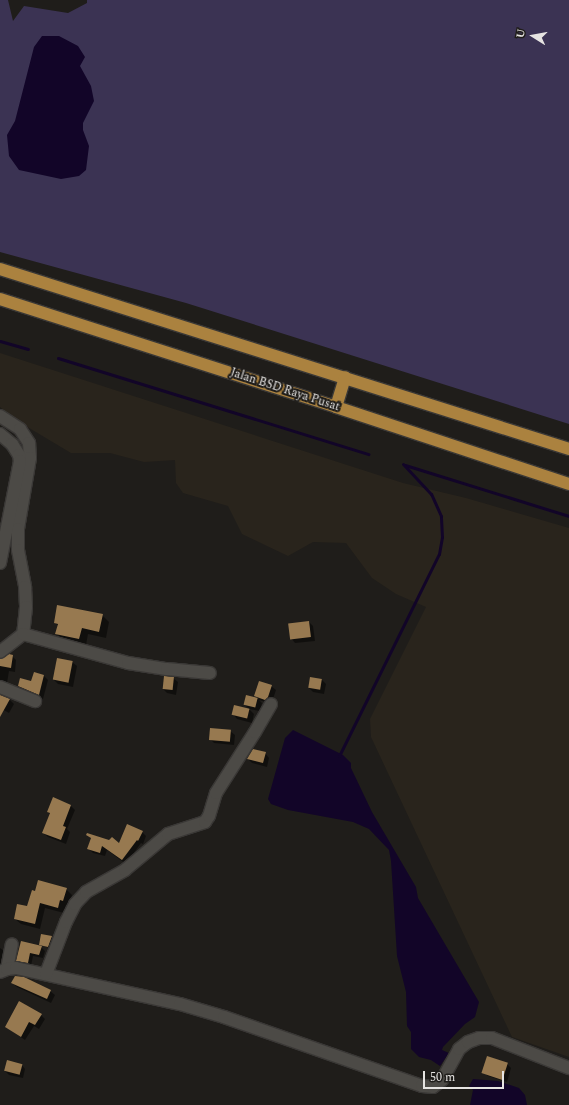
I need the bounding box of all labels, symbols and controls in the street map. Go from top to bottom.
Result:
north arrow [513,16,553,56]
text: U [512,27,530,40]
street label: Jalan BSD Raya Pusat [228,365,342,415]
scale bar [425,1063,506,1089]
text: 50 m [430,1068,455,1087]

